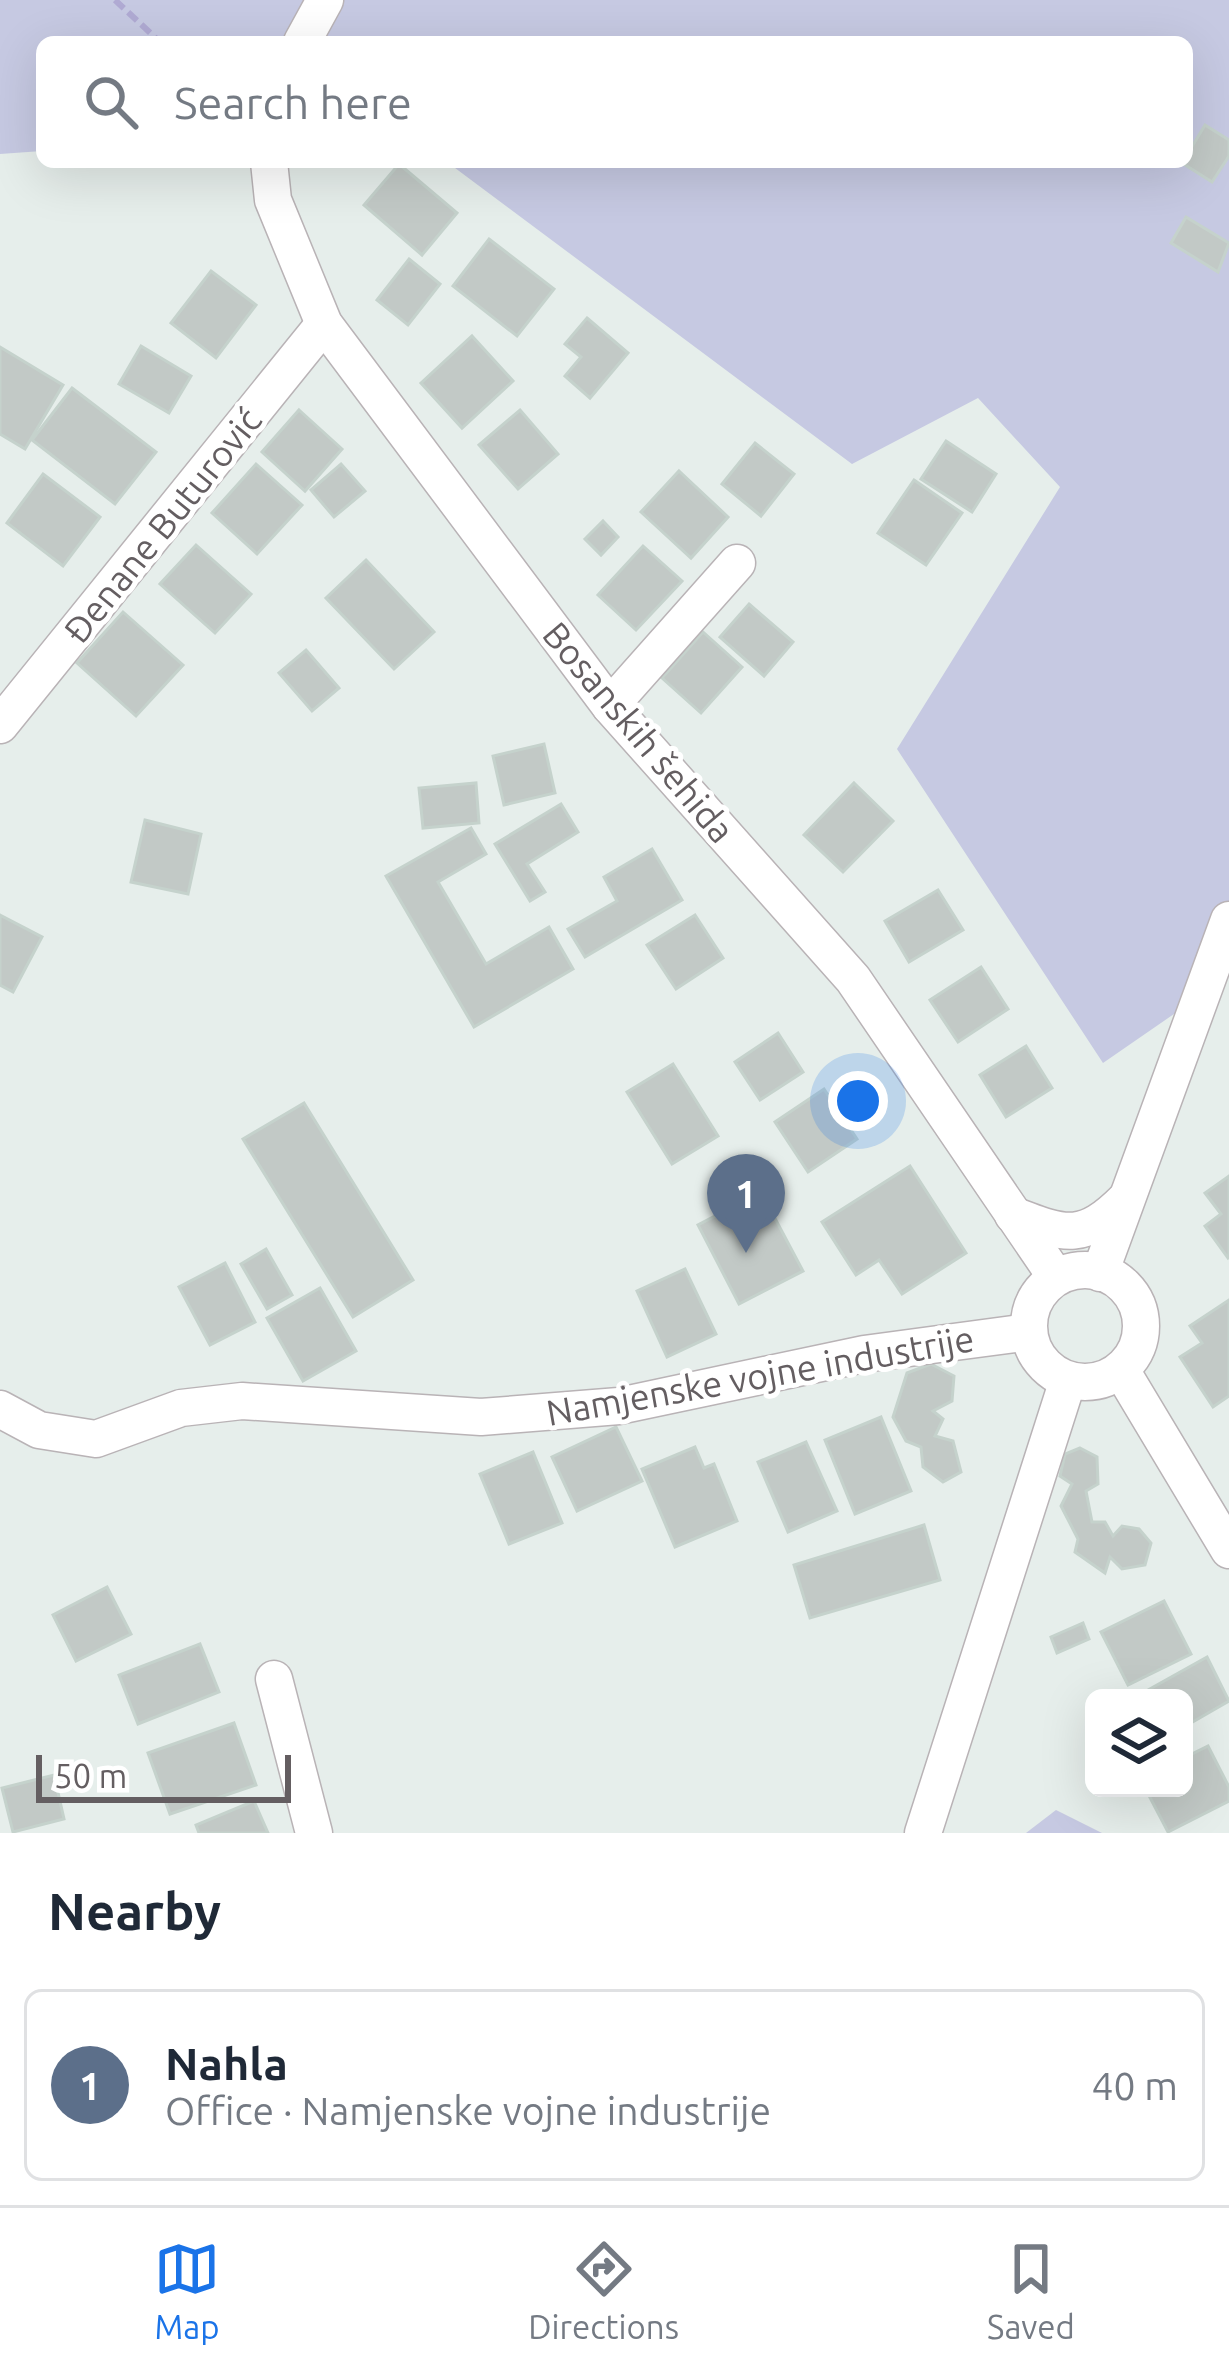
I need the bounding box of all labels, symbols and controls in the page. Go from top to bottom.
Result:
search box [36,36,1193,168]
icon: search [78,69,144,135]
text: Search here [174,77,412,128]
street label: Đenane Buturović [55,400,269,650]
street label: Bosanskih šehida [535,614,743,850]
your location [828,1071,888,1131]
pin: 1 [707,1154,785,1253]
street label: Namjenske vojne industrije [543,1317,977,1433]
map controls [1085,1689,1193,1797]
button: layers [1085,1689,1193,1797]
scale bar [36,1749,291,1802]
text: 50 m [54,1757,127,1794]
text: Nearby [48,1882,221,1940]
text: Nahla [165,2038,288,2089]
text: 1 [79,2064,101,2107]
text: 40 m [1091,2064,1178,2107]
text: Office · Namjenske vojne industrije [165,2089,771,2132]
tab: Map [154,2236,220,2345]
tab: Directions [528,2236,679,2345]
tab: Saved [987,2236,1075,2345]

